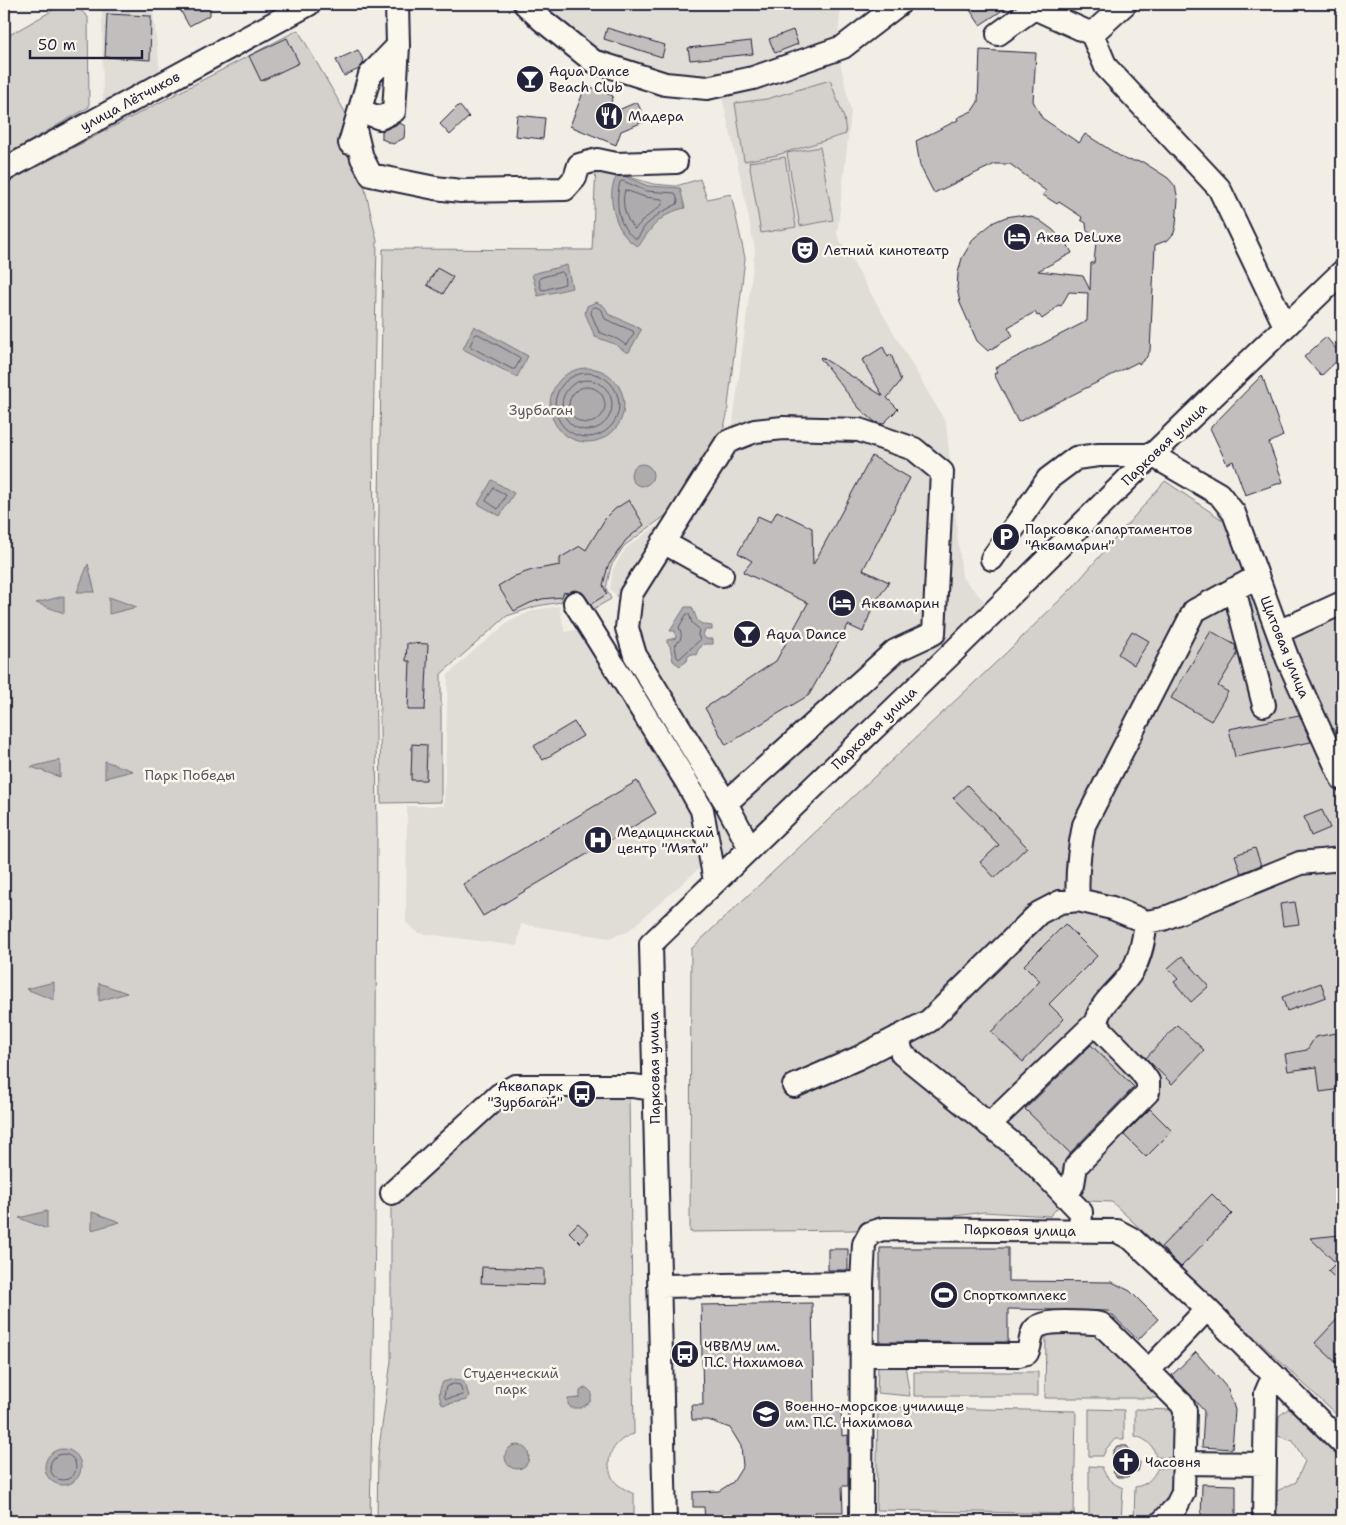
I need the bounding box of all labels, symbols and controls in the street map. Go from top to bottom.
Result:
scale bar [30,28,142,60]
text: 50 m [38,35,76,55]
place label: Aqua Dance Beach Club [549,62,630,96]
bar icon: Aqua Dance Beach Club [515,64,545,94]
street label: улица Лётчиков [77,67,183,135]
restaurant icon: Мадера [594,101,624,131]
place label: Мадера [628,107,684,125]
hotel icon: Аква DeLuxe [1002,222,1032,252]
place label: Аква DeLuxe [1036,228,1122,246]
theatre icon: Летний кинотеатр [790,235,820,265]
place label: Летний кинотеатр [824,241,949,259]
street label: Парковая улица [1117,398,1211,489]
park label: Зурбаган [509,401,573,419]
place label: Парковка апартаментов "Аквамарин" [1025,520,1192,554]
parking icon: Парковка апартаментов "Аквамарин" [991,522,1021,552]
hotel icon: Аквамарин [827,588,857,618]
street label: Щитовая улица [1256,593,1314,701]
place label: Аквамарин [861,594,939,612]
bar icon: Aqua Dance [732,619,762,649]
place label: Aqua Dance [766,625,847,643]
street label: Парковая улица [827,682,921,773]
park label: Парк Победы [145,766,235,784]
place label: Медицинский центр "Мята" [617,823,714,857]
hospital icon: Медицинский центр "Мята" [583,825,613,855]
street label: Парковая улица [644,1011,664,1124]
place label: Аквапарк "Зурбаган" [487,1077,564,1111]
bus stop icon: Аквапарк "Зурбаган" [567,1079,597,1109]
street label: Парковая улица [964,1220,1077,1240]
sports icon: Спорткомплекс [929,1280,959,1310]
place label: Спорткомплекс [963,1286,1067,1304]
place label: ЧВВМУ им. П.С. Нахимова [704,1337,803,1371]
bus stop icon: ЧВВМУ им. П.С. Нахимова [670,1339,700,1369]
park label: Студенческий парк [463,1364,559,1398]
place label: Военно-морское училище им. П.С. Нахимова [785,1397,965,1431]
school or university icon: Военно-морское училище им. П.С. Нахимова [751,1399,781,1429]
church icon: Часовня [1111,1447,1141,1477]
place label: Часовня [1145,1453,1201,1471]

